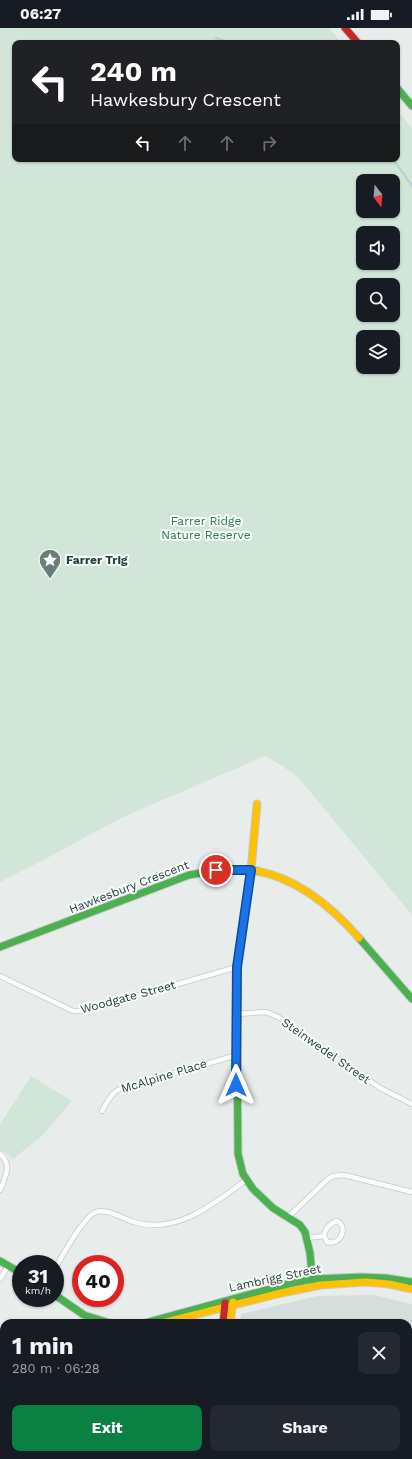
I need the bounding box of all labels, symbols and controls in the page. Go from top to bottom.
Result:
text: 06:27 [20,5,61,23]
text: 240 m [90,55,177,88]
icon: left [24,56,76,108]
text: Hawkesbury Crescent [90,89,281,110]
icon: left [132,132,154,154]
icon: ahead [174,132,196,154]
icon: ahead [216,132,238,154]
icon: right [258,132,280,154]
north arrow [356,174,400,218]
map controls [356,174,400,374]
button: sound [356,226,400,270]
button: search [356,278,400,322]
button: layers [356,330,400,374]
park label: Farrer Ridge Nature Reserve [161,514,251,542]
place icon: Farrer Trig [37,547,63,580]
place label: Farrer Trig [66,553,128,567]
pin [199,853,233,887]
street label: Hawkesbury Crescent [67,858,191,916]
icon: arrive [205,859,227,881]
street label: Woodgate Street [79,978,177,1016]
street label: Steinwedel Street [279,1015,373,1087]
street label: McAlpine Place [119,1056,209,1096]
position arrow [215,1064,257,1106]
speed limit sign: 40 [72,1255,124,1307]
street label: Lambrigg Street [228,1261,322,1295]
text: 31 [28,1264,48,1288]
text: km/h [25,1285,51,1296]
text: 1 min [12,1332,74,1360]
button: close [358,1332,400,1374]
text: 280 m · 06:28 [12,1361,100,1376]
button: Exit [12,1405,202,1451]
button: Share [210,1405,400,1451]

